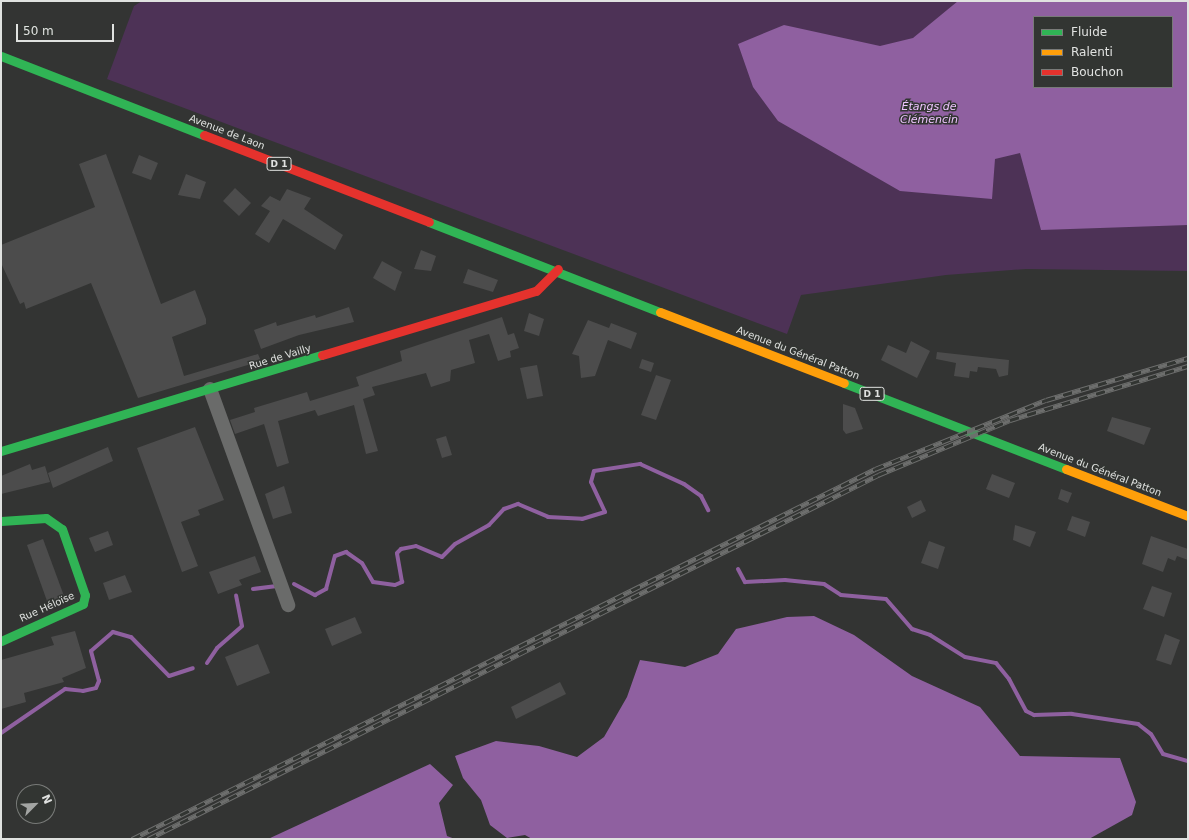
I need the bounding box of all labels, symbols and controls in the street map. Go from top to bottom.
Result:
scale bar [18,16,116,42]
legend [1033,16,1173,88]
text: 50 m [23,24,54,38]
text: Fluide [1071,25,1107,39]
text: Ralenti [1071,45,1113,59]
text: Bouchon [1071,65,1123,79]
water label: Étangs de Clémencin [900,101,958,127]
street label: Avenue de Laon [187,112,267,152]
road number: D 1 [266,157,292,171]
street label: Avenue du Général Patton [735,324,861,382]
street label: Rue de Vailly [248,342,312,372]
road number: D 1 [859,387,885,401]
street label: Avenue du Général Patton [1037,441,1163,499]
street label: Rue Héloïse [18,590,76,624]
north arrow [16,784,56,824]
text: N [39,792,54,806]

